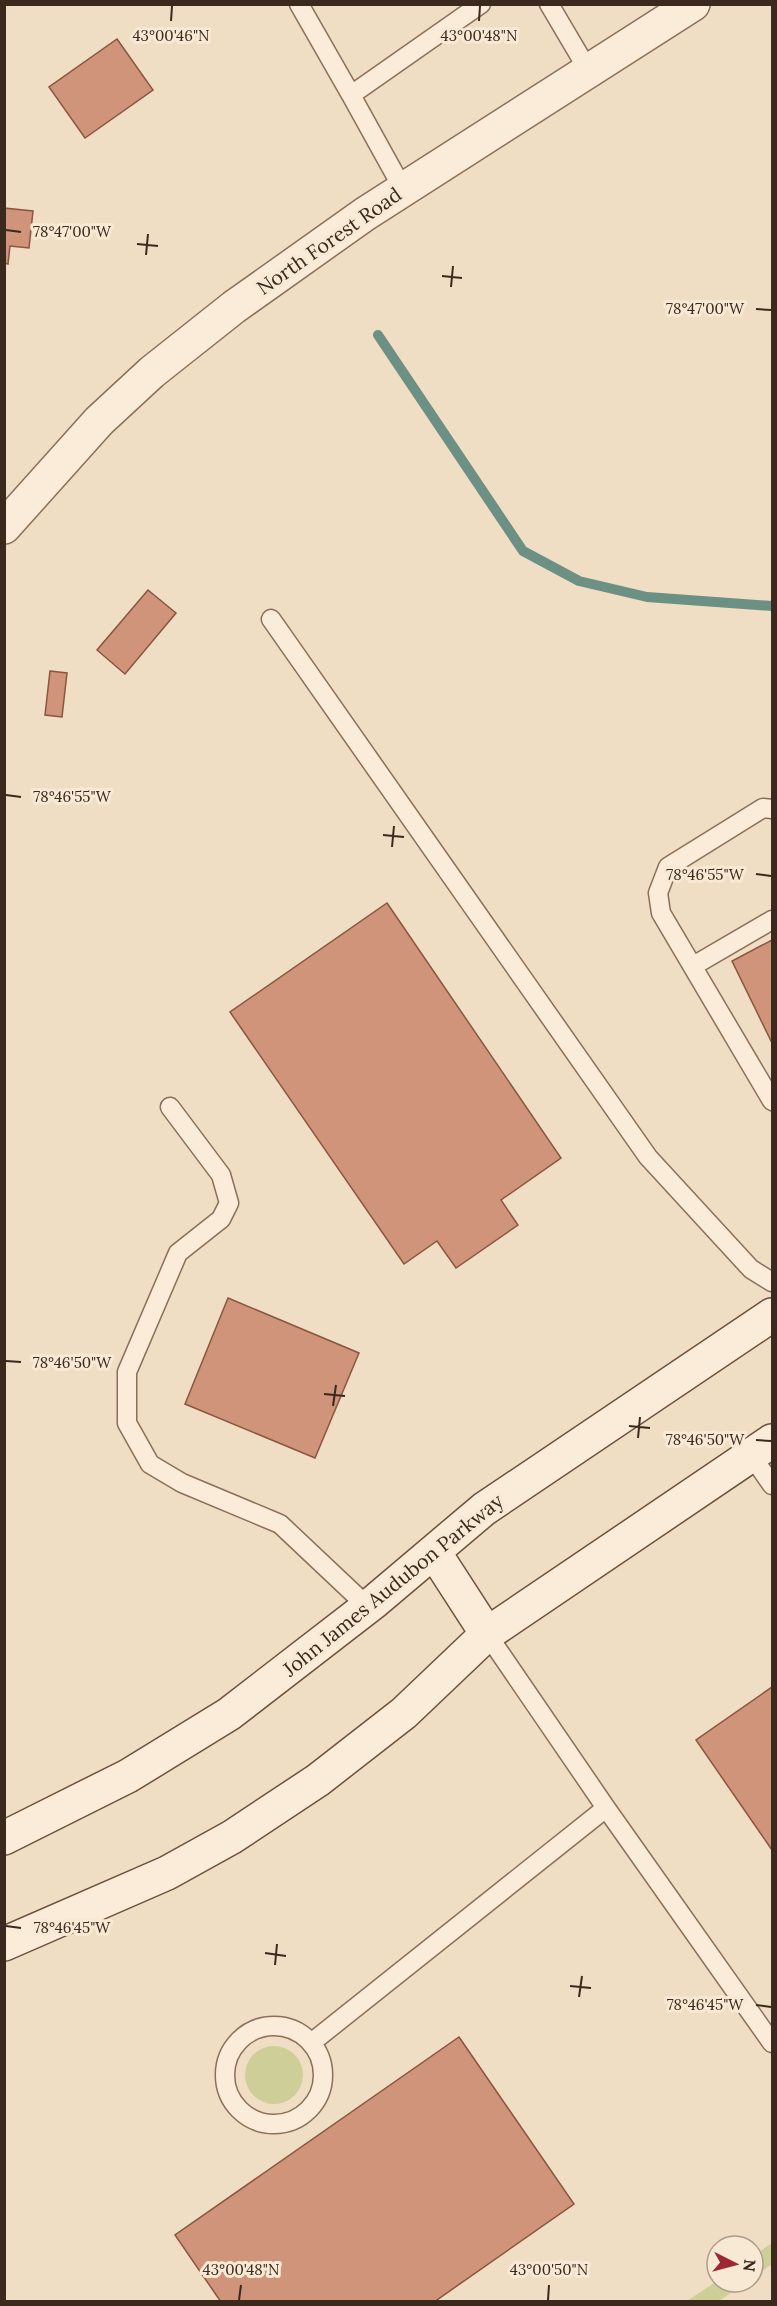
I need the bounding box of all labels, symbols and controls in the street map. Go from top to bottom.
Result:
text: 43°00'46"N [132,26,210,45]
text: 43°00'48"N [441,26,517,45]
street label: North Forest Road [252,181,406,300]
text: 78°47'00"W [33,222,112,241]
text: 78°47'00"W [666,299,745,318]
text: 78°46'55"W [33,787,112,806]
text: 78°46'55"W [666,865,745,884]
text: 78°46'50"W [33,1353,112,1372]
text: 78°46'50"W [666,1430,745,1449]
street label: John James Audubon Parkway [277,1488,508,1682]
text: 78°46'45"W [34,1918,111,1937]
text: 78°46'45"W [667,1995,744,2014]
north arrow [705,2234,765,2294]
text: N [739,2258,761,2273]
text: 43°00'48"N [203,2260,279,2279]
text: 43°00'50"N [510,2260,588,2279]

